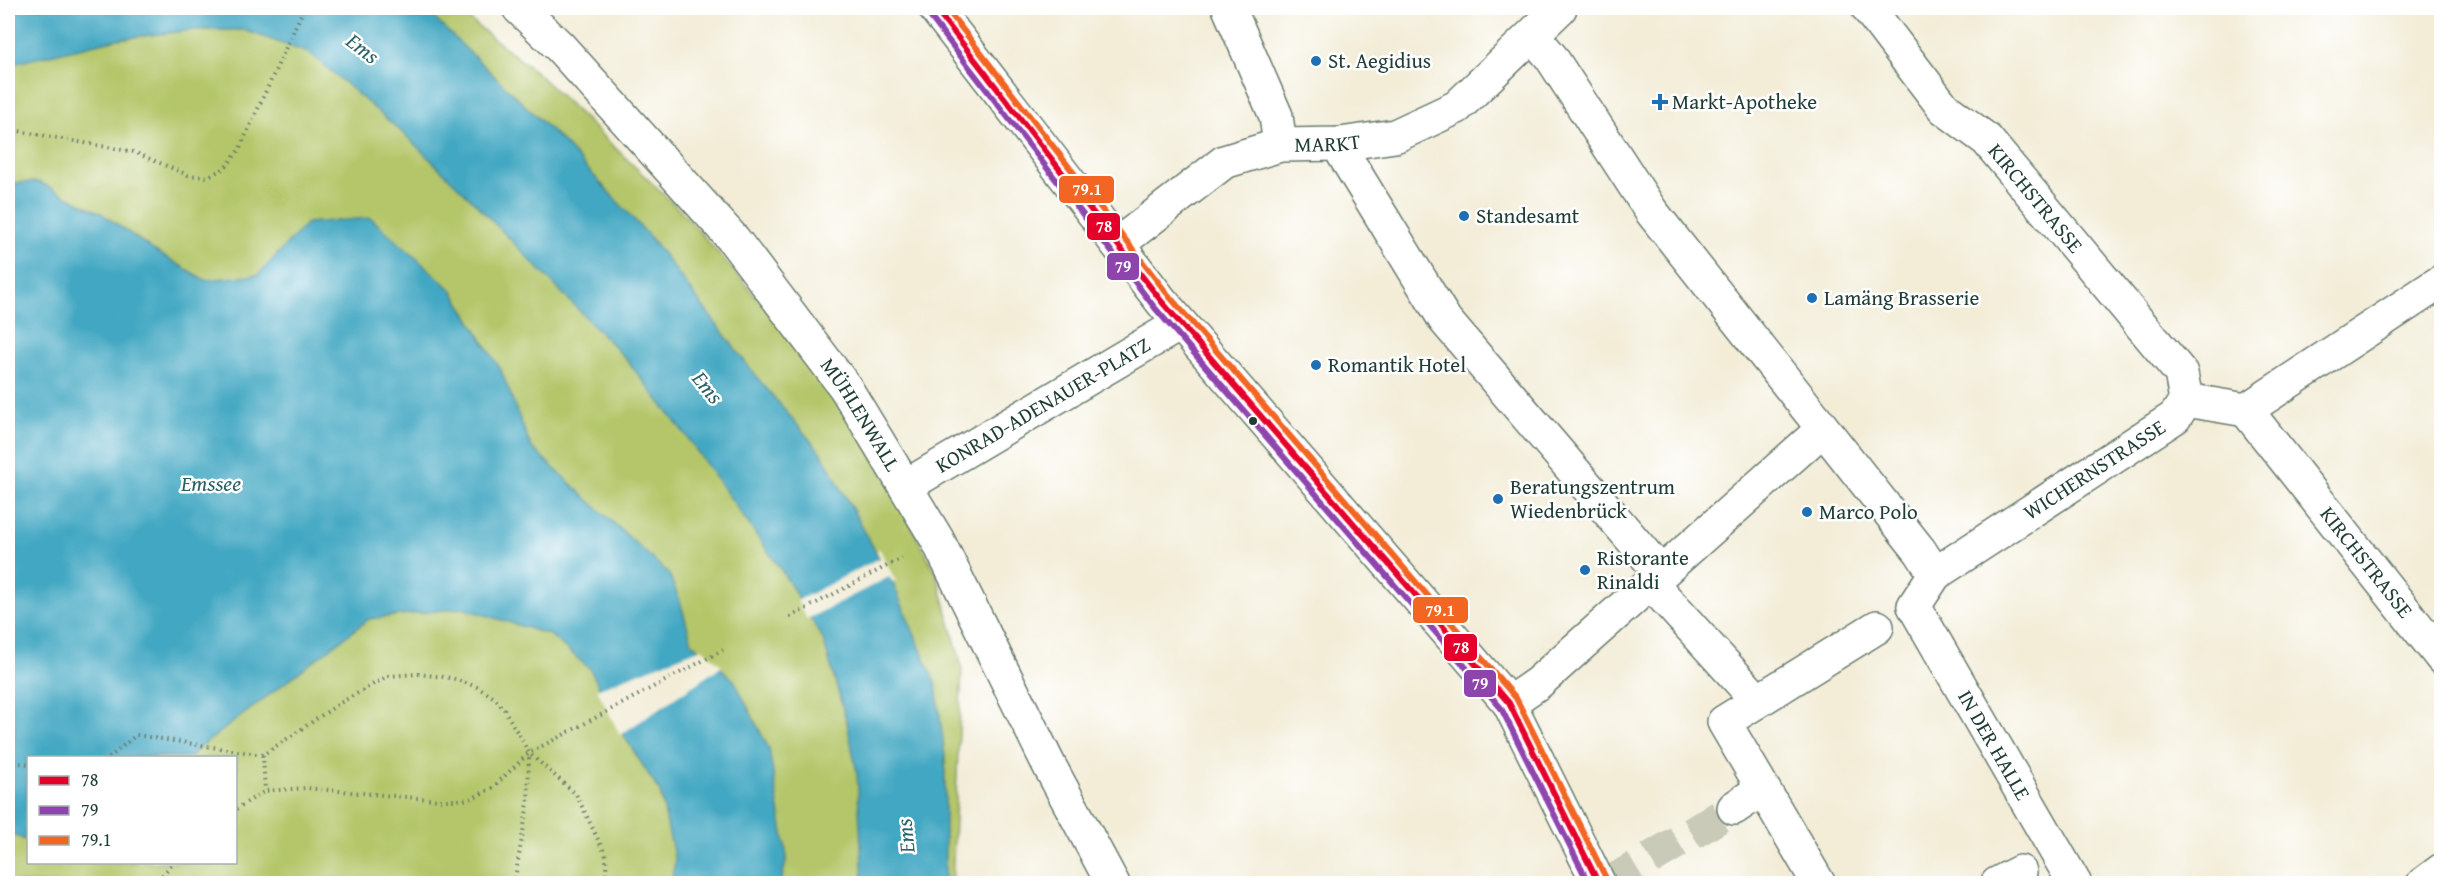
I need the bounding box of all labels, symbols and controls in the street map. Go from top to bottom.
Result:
water label: Ems [339,24,387,71]
place label: St. Aegidius [1328,45,1431,76]
marker: St. Aegidius [1309,54,1323,68]
place label: Markt-Apotheke [1672,86,1817,117]
marker: Markt-Apotheke [1653,95,1667,109]
street label: MARKT [1294,125,1363,160]
street label: KIRCHSTRASSE [1981,136,2091,260]
line badge: 79.1 [1058,175,1115,204]
text: 79.1 [1072,177,1102,201]
place label: Standesamt [1476,200,1580,231]
marker: Standesamt [1457,209,1471,223]
line badge: 78 [1086,212,1121,241]
text: 78 [1096,214,1112,238]
line badge: 79 [1106,252,1140,281]
text: 79 [1115,254,1131,278]
place label: Lamäng Brasserie [1824,282,1979,313]
marker: Lamäng Brasserie [1805,291,1819,305]
street label: KONRAD-ADENAUER-PLATZ [929,329,1156,480]
place label: Romantik Hotel [1328,349,1466,380]
street label: MÜHLENWALL [813,351,908,477]
marker: Romantik Hotel [1309,358,1323,372]
water label: Ems [684,363,731,411]
street label: WICHERNSTRASSE [2017,411,2172,527]
unlabelled marker [1247,415,1259,427]
water label: Emssee [180,467,241,499]
place label: Beratungszentrum Wiedenbrück [1510,471,1675,526]
marker: Beratungszentrum Wiedenbrück [1491,492,1505,506]
place label: Marco Polo [1819,496,1918,527]
street label: KIRCHSTRASSE [2313,500,2421,625]
marker: Marco Polo [1800,505,1814,519]
place label: Ristorante Rinaldi [1597,542,1689,597]
marker: Ristorante Rinaldi [1578,563,1592,577]
line badge: 79.1 [1412,596,1469,624]
text: 79.1 [1425,598,1455,622]
line badge: 78 [1443,633,1478,662]
text: 78 [1453,635,1469,659]
line badge: 79 [1463,669,1497,698]
text: 79 [1472,671,1488,695]
street label: IN DER HALLE [1950,684,2039,806]
legend [27,756,237,864]
text: 78 [81,766,98,793]
text: 79 [81,796,98,823]
water label: Ems [887,817,923,856]
text: 79.1 [81,826,111,853]

